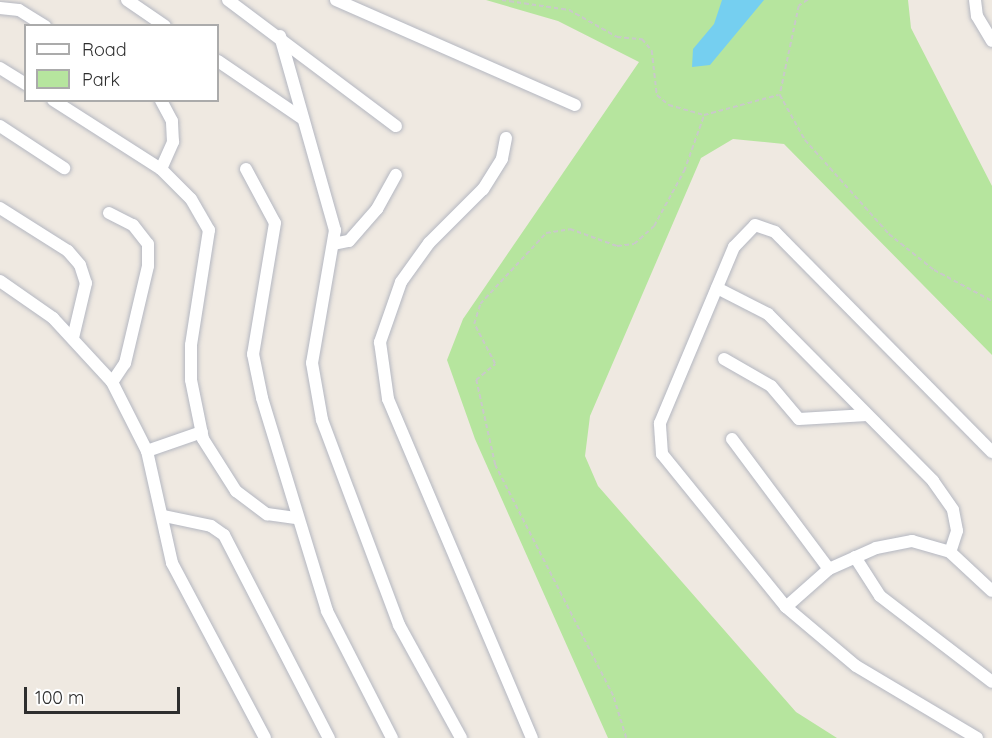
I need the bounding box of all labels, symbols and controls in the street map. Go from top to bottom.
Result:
legend [24,24,219,102]
text: Road [82,38,127,61]
text: Park [82,68,120,91]
scale bar [27,675,183,713]
text: 100 m [35,686,84,709]

